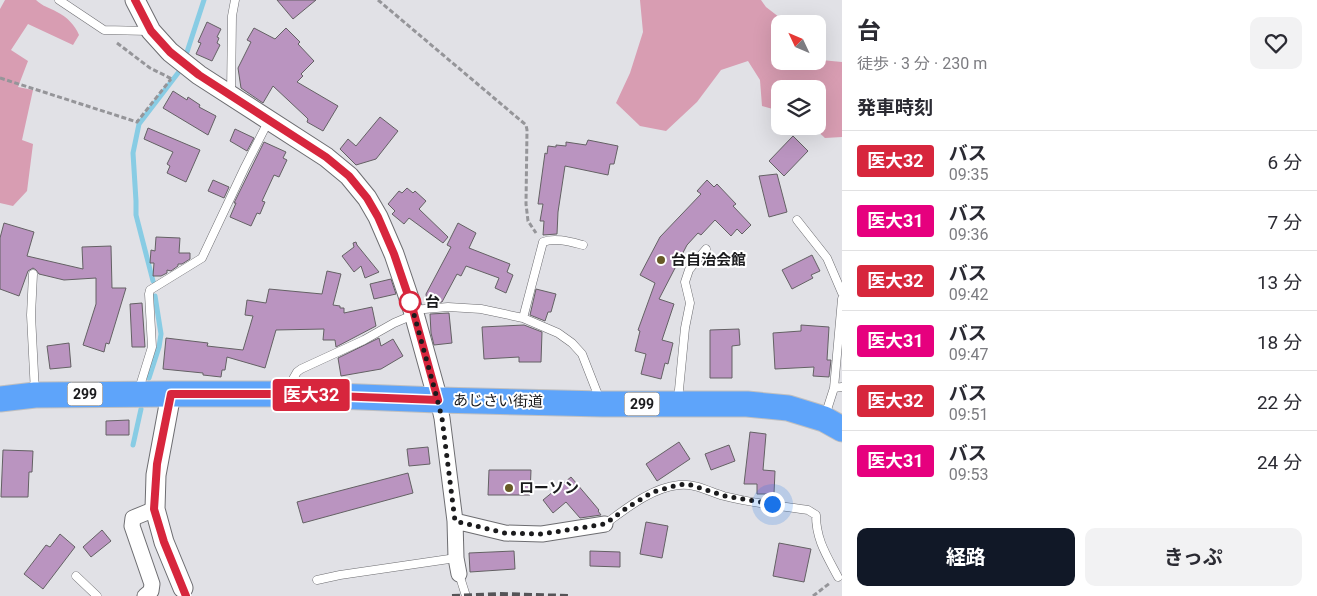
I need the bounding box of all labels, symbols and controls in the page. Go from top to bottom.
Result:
north arrow [771,15,826,70]
map controls [771,15,826,135]
text: 台 [857,17,881,45]
button: heart [1250,17,1302,69]
text: 徒歩 · 3 分 · 230 m [857,54,987,73]
button: layers [771,80,826,135]
text: 発車時刻 [857,96,933,119]
text: バス [949,142,987,165]
text: 医大32 [867,150,924,171]
text: 6 分 [1268,151,1302,174]
text: 09:35 [949,165,989,184]
text: バス [949,202,987,225]
text: 医大31 [867,210,924,231]
text: 7 分 [1268,211,1302,234]
text: 09:36 [949,225,989,244]
place label: 台自治会館 [671,251,746,269]
marker: 台自治会館 [655,254,667,266]
text: バス [949,262,987,285]
text: 医大32 [867,270,924,291]
text: 13 分 [1257,271,1302,294]
text: 09:42 [949,285,989,304]
marker: 台 [399,291,421,313]
place label: 台 [425,293,440,311]
text: バス [949,322,987,345]
text: 医大31 [867,330,924,351]
text: 18 分 [1257,331,1302,354]
text: 09:47 [949,345,989,364]
line badge: 医大32 [276,379,346,411]
road number: 299 [68,382,102,406]
text: バス [949,382,987,405]
text: 医大32 [283,384,339,405]
text: 医大32 [867,390,924,411]
street label: あじさい街道 [453,391,543,411]
text: 22 分 [1257,391,1302,414]
road number: 299 [624,392,660,416]
text: 09:51 [949,405,989,424]
text: バス [949,442,987,465]
text: 医大31 [867,450,924,471]
text: 24 分 [1257,451,1302,474]
text: 09:53 [949,465,989,484]
place label: ローソン [519,479,579,497]
marker: ローソン [503,482,515,494]
your location [760,492,785,517]
button: 経路 [857,528,1075,586]
button: きっぷ [1085,528,1302,586]

